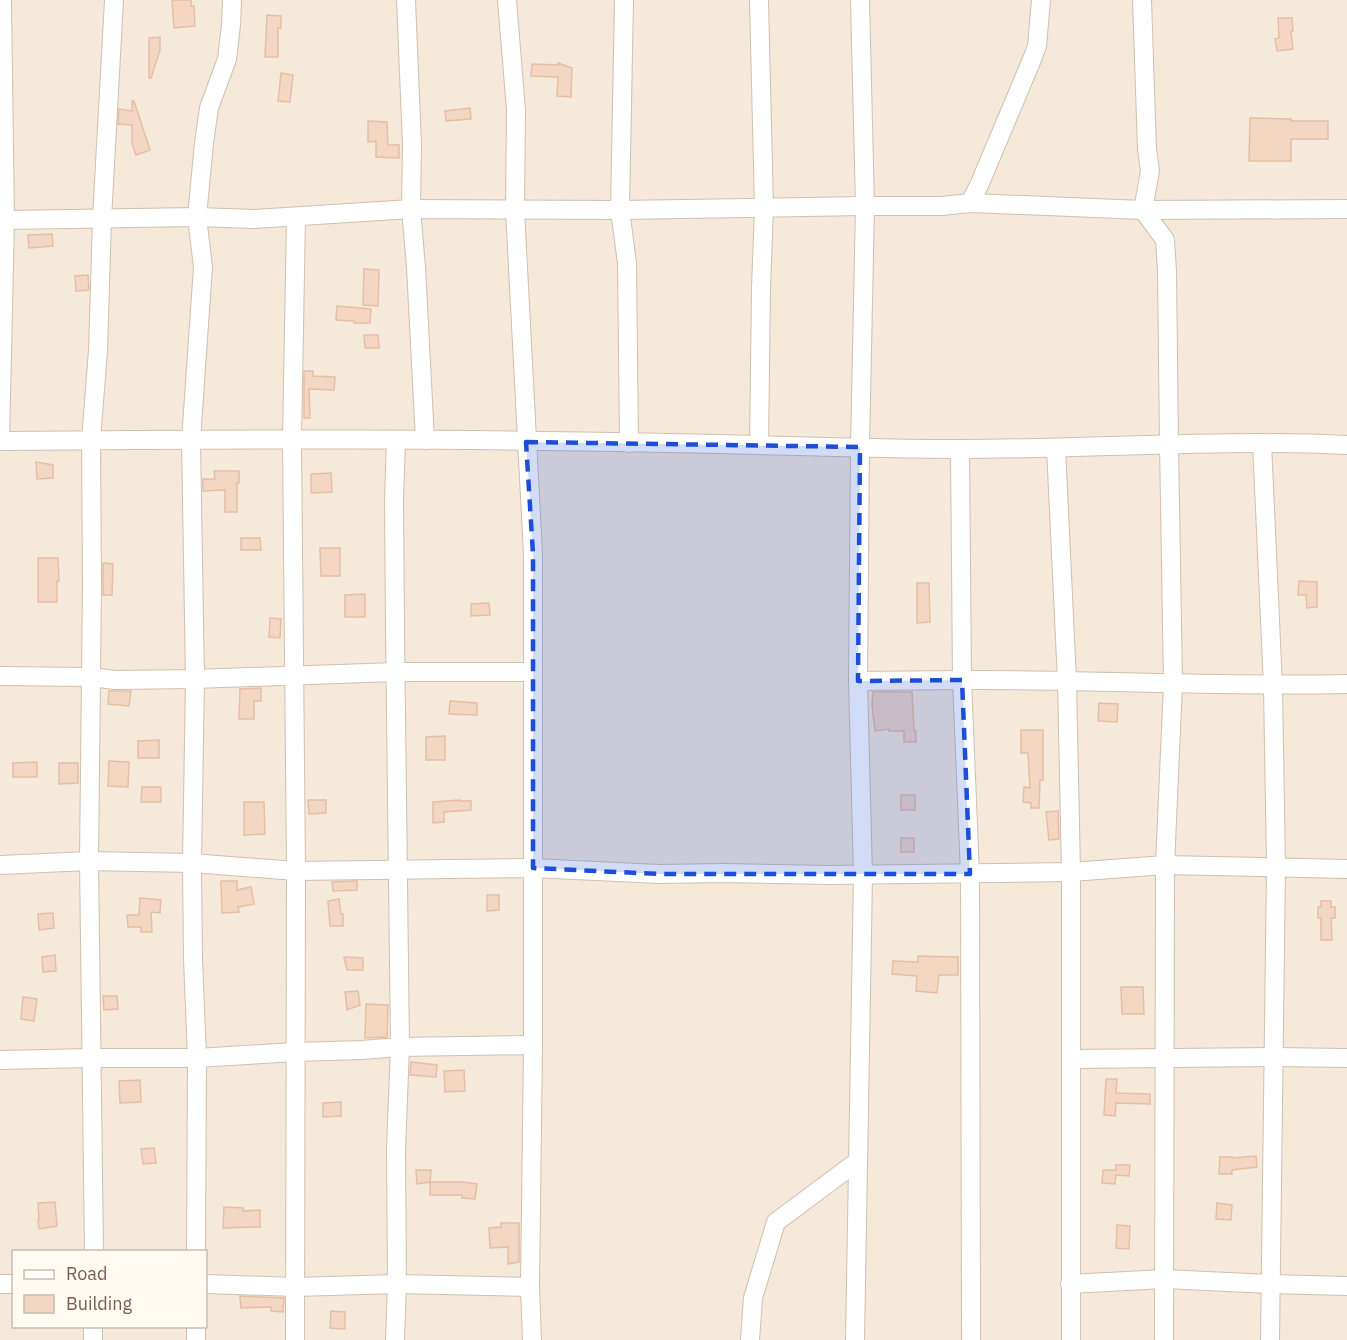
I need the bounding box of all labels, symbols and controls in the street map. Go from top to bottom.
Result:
legend [12,1250,207,1328]
text: Road [66,1262,107,1285]
text: Building [66,1292,133,1315]

